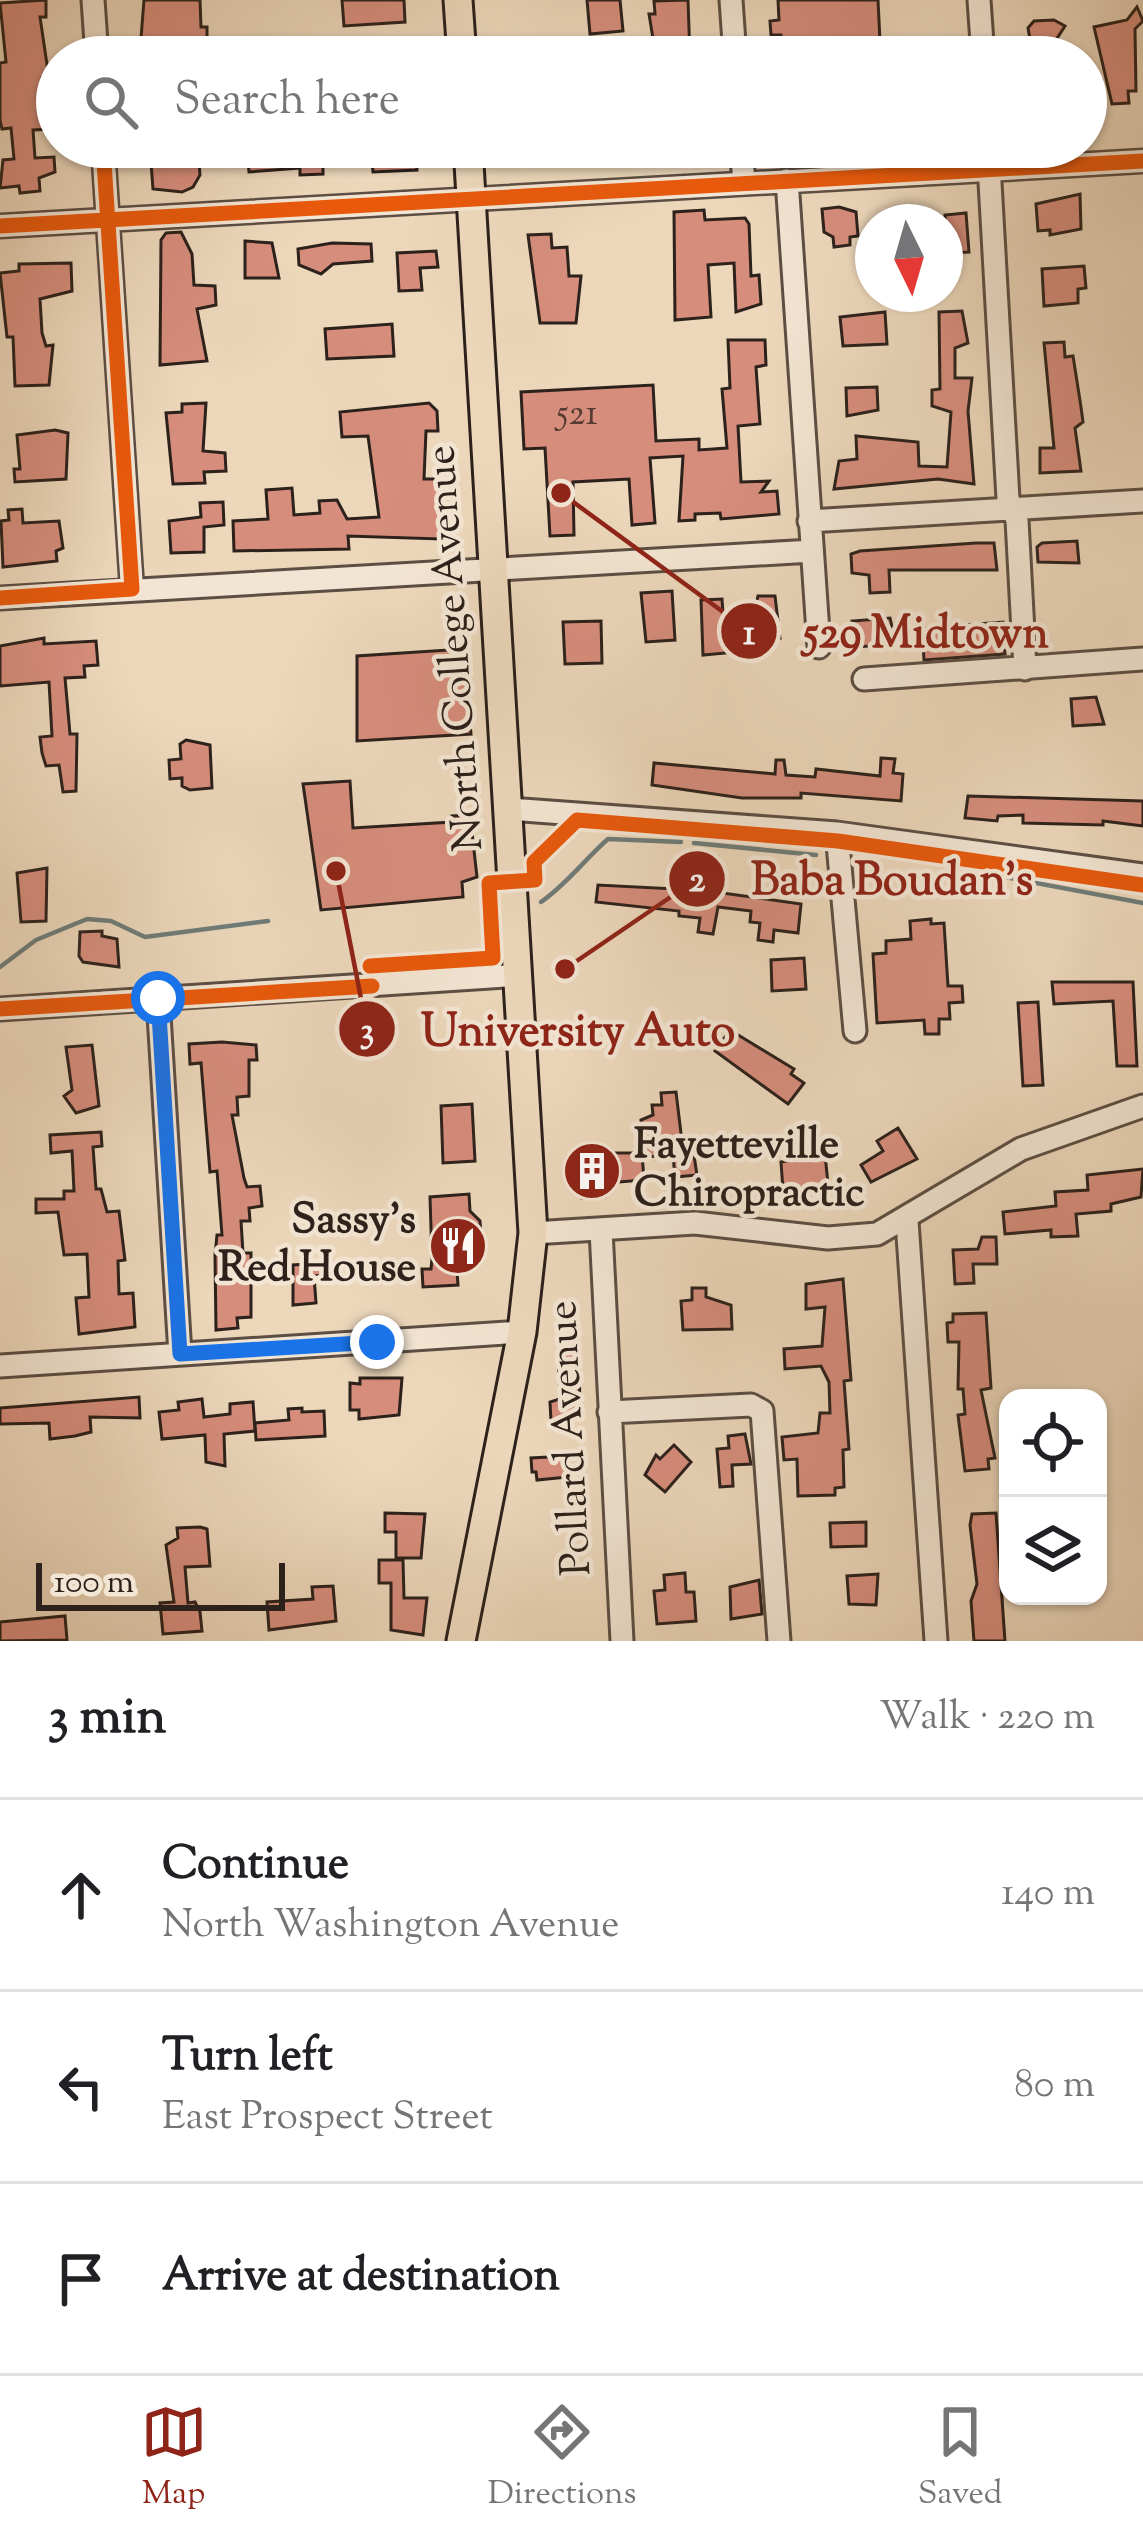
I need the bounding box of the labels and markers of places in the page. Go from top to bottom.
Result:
callout: 529 Midtown [719,590,1073,671]
callout: Baba Boudan's [667,838,1057,919]
callout: University Auto [337,989,760,1070]
place label: Fayetteville Chiropractic [634,1117,864,1225]
building icon: Fayetteville Chiropractic [561,1140,623,1202]
place label: Sassy’s Red House [218,1192,416,1300]
restaurant icon: Sassy’s Red House [427,1215,489,1277]

